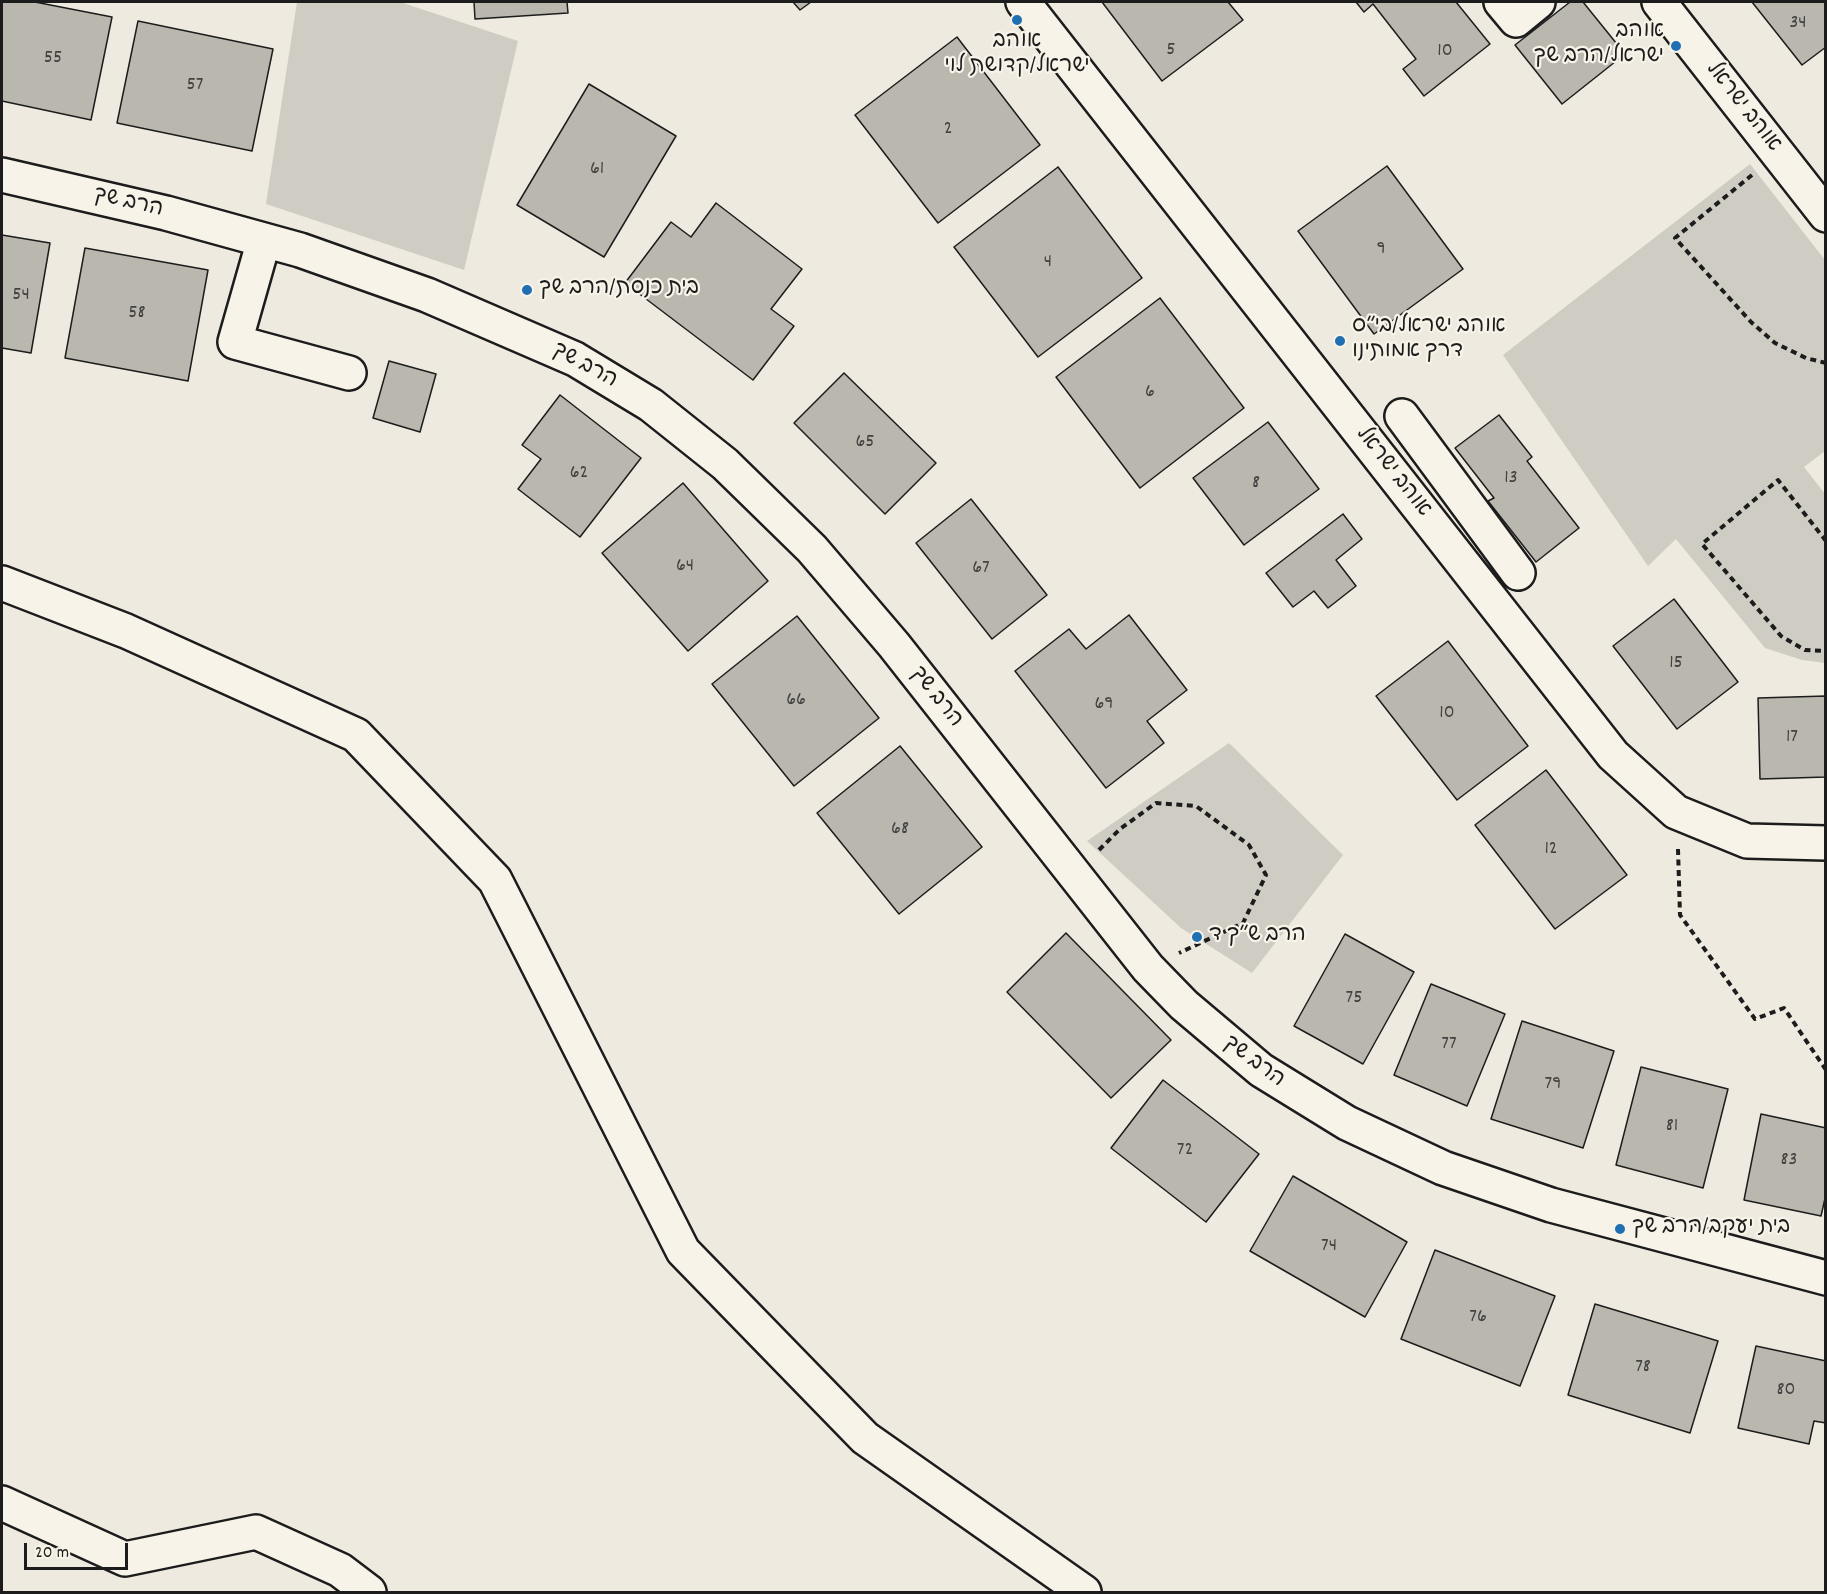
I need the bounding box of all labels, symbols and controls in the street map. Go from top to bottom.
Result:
house number: 34 [1789,12,1807,36]
marker: אוהב ישראל/קדושת לוי [1010,13,1024,27]
place label: אוהב ישראל/הרב שך [1534,20,1664,72]
place label: אוהב ישראל/קדושת לוי [944,30,1090,82]
house number: 5 [1166,39,1176,63]
marker: אוהב ישראל/הרב שך [1669,39,1683,53]
house number: 10 [1437,40,1453,64]
house number: 55 [44,47,62,71]
street label: אוהב ישראל [1699,58,1785,158]
house number: 57 [187,74,203,98]
house number: 2 [944,118,952,142]
house number: 61 [590,158,604,182]
street label: הרב שך [91,183,165,225]
house number: 9 [1376,238,1386,262]
house number: 4 [1044,251,1052,275]
place label: בית כנסת/הרב שך [539,277,699,303]
marker: בית כנסת/הרב שך [520,283,534,297]
house number: 54 [12,284,30,308]
house number: 58 [128,302,146,326]
place label: אוהב ישראל/בי״ס דרך אמותינו [1352,315,1505,366]
marker: אוהב ישראל/בי״ס דרך אמותינו [1333,334,1347,348]
street label: הרב שך [547,338,621,396]
house number: 6 [1145,381,1155,405]
street label: אוהב ישראל [1349,423,1435,523]
house number: 65 [855,431,875,455]
house number: 62 [570,462,588,486]
house number: 13 [1504,467,1518,491]
house number: 8 [1252,472,1260,496]
house number: 64 [676,555,694,579]
house number: 67 [972,557,990,581]
house number: 15 [1669,652,1683,676]
street label: הרב שך [903,662,967,734]
house number: 66 [786,689,806,713]
house number: 69 [1095,693,1113,717]
house number: 10 [1439,702,1455,726]
house number: 17 [1786,726,1798,750]
house number: 68 [891,818,909,842]
house number: 12 [1544,838,1558,862]
place label: הרב ש״ך ד [1209,924,1306,950]
marker: הרב ש״ך ד [1190,930,1204,944]
house number: 75 [1346,987,1362,1011]
street label: הרב שך [1217,1031,1289,1095]
house number: 77 [1441,1033,1457,1057]
house number: 79 [1545,1073,1561,1097]
house number: 81 [1666,1115,1678,1139]
house number: 72 [1177,1139,1193,1163]
house number: 83 [1781,1149,1797,1173]
place label: בית יעקב/הרב שך [1632,1216,1790,1242]
marker: בית יעקב/הרב שך [1613,1222,1627,1236]
house number: 74 [1321,1235,1337,1259]
house number: 76 [1469,1306,1487,1330]
house number: 78 [1635,1356,1651,1380]
house number: 80 [1777,1379,1795,1403]
scale bar [27,1531,130,1569]
text: 20 m [35,1541,69,1566]

